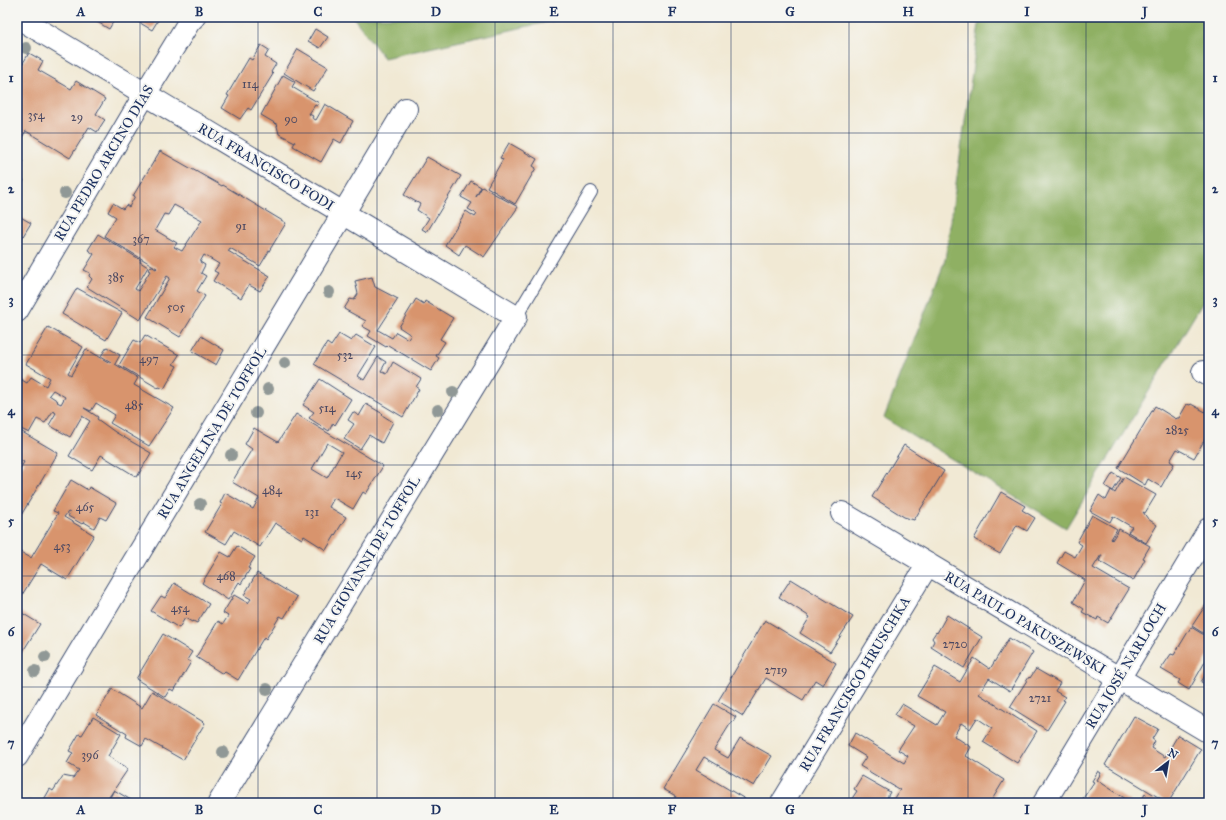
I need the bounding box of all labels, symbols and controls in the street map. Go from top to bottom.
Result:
text: A [76,4,86,20]
text: B [195,4,204,20]
text: C [314,4,323,20]
text: D [431,4,441,20]
text: E [549,4,559,20]
text: F [668,4,677,20]
text: G [785,4,795,20]
text: H [902,4,914,20]
text: I [1024,4,1030,20]
text: J [1140,4,1148,20]
text: 1 [8,70,14,86]
text: 1 [1212,70,1218,86]
house number: 114 [242,77,258,91]
street label: RUA PEDRO ARCINO DIAS [51,82,157,244]
house number: 354 [28,108,45,122]
house number: 29 [71,110,83,124]
house number: 90 [284,112,298,126]
street label: RUA FRANCISCO FODI [195,120,337,214]
text: 2 [8,181,15,197]
text: 2 [1212,181,1219,197]
house number: 91 [235,219,247,233]
house number: 367 [132,232,150,246]
house number: 385 [108,270,125,284]
text: 3 [8,292,14,308]
text: 3 [1212,292,1218,308]
house number: 505 [167,300,185,314]
street label: RUA ANGELINA DE TOFFOL [154,343,271,522]
house number: 532 [337,348,353,362]
house number: 497 [139,352,159,366]
house number: 485 [125,398,144,412]
house number: 514 [318,401,336,415]
text: 4 [7,403,15,419]
text: 4 [1211,403,1219,419]
house number: 2825 [1165,423,1189,437]
house number: 145 [345,466,363,480]
street label: RUA GIOVANNI DE TOFFOL [310,472,424,647]
house number: 484 [262,483,282,497]
house number: 465 [76,500,95,514]
house number: 131 [305,505,319,519]
text: 5 [8,513,15,529]
text: 5 [1212,513,1219,529]
house number: 453 [53,539,71,553]
street label: RUA PAULO PAKUSZEWSKI [941,568,1109,678]
house number: 468 [216,569,236,583]
street label: RUA FRANCISCO HRUSCHKA [796,593,914,774]
street label: RUA JOSÉ NARLOCH [1080,599,1171,732]
house number: 454 [171,601,190,615]
text: 6 [8,624,16,640]
text: 6 [1212,624,1220,640]
house number: 2720 [943,637,967,651]
house number: 2719 [764,663,788,677]
house number: 2721 [1029,691,1052,705]
text: 7 [8,735,15,751]
text: 7 [1212,735,1219,751]
north arrow [1148,742,1188,782]
text: N [1166,746,1181,762]
house number: 396 [81,748,100,762]
text: A [76,802,86,818]
text: B [195,802,204,818]
text: C [314,802,323,818]
text: D [431,802,441,818]
text: E [549,802,559,818]
text: F [668,802,677,818]
text: G [785,802,795,818]
text: H [902,802,914,818]
text: I [1024,802,1030,818]
text: J [1140,802,1148,818]

